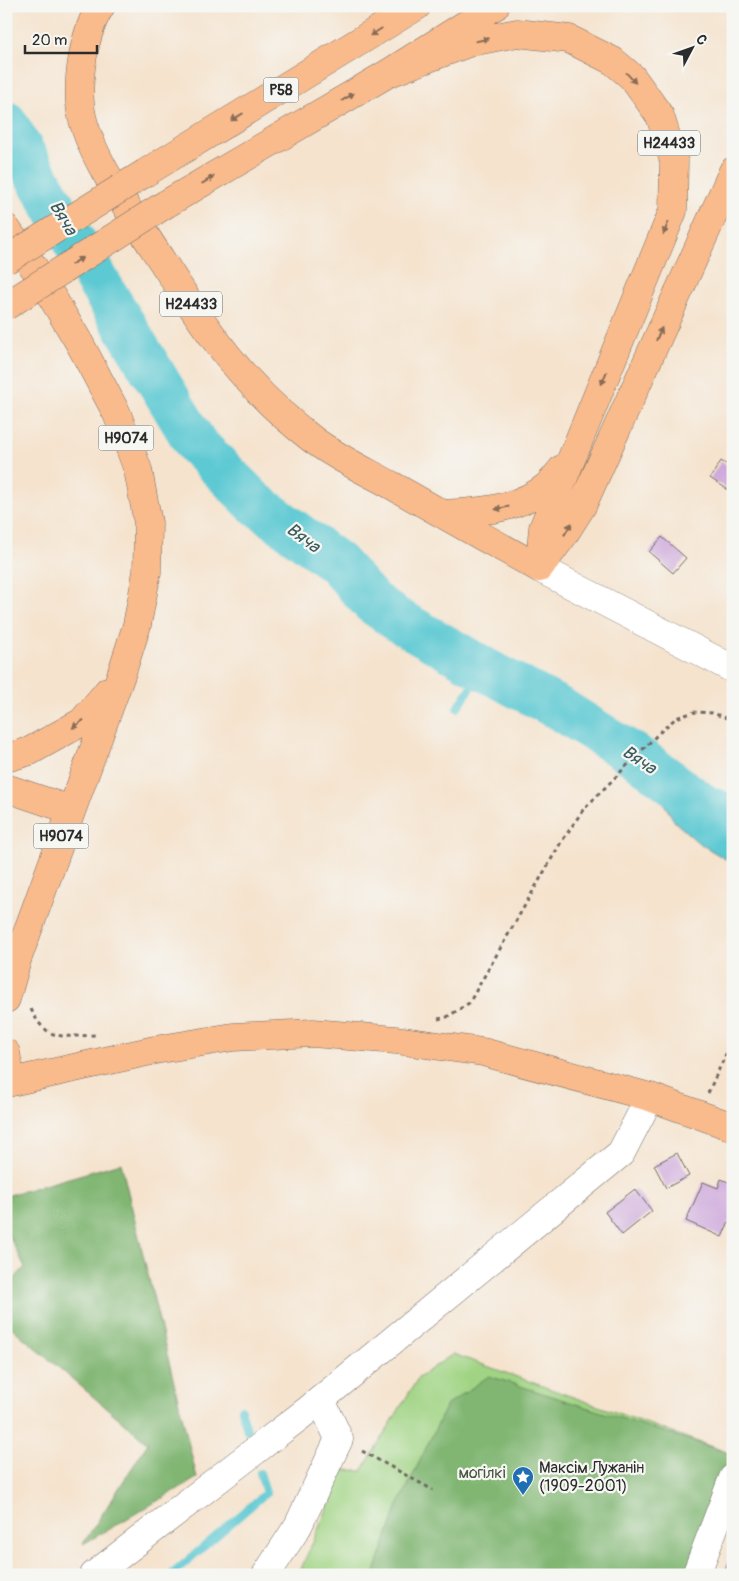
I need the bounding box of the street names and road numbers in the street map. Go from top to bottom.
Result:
road number: Р58 [264,78,298,102]
road number: Н24433 [638,130,700,156]
road number: Н24433 [160,292,222,316]
road number: Н9074 [98,426,154,450]
road number: Н9074 [34,824,88,848]

